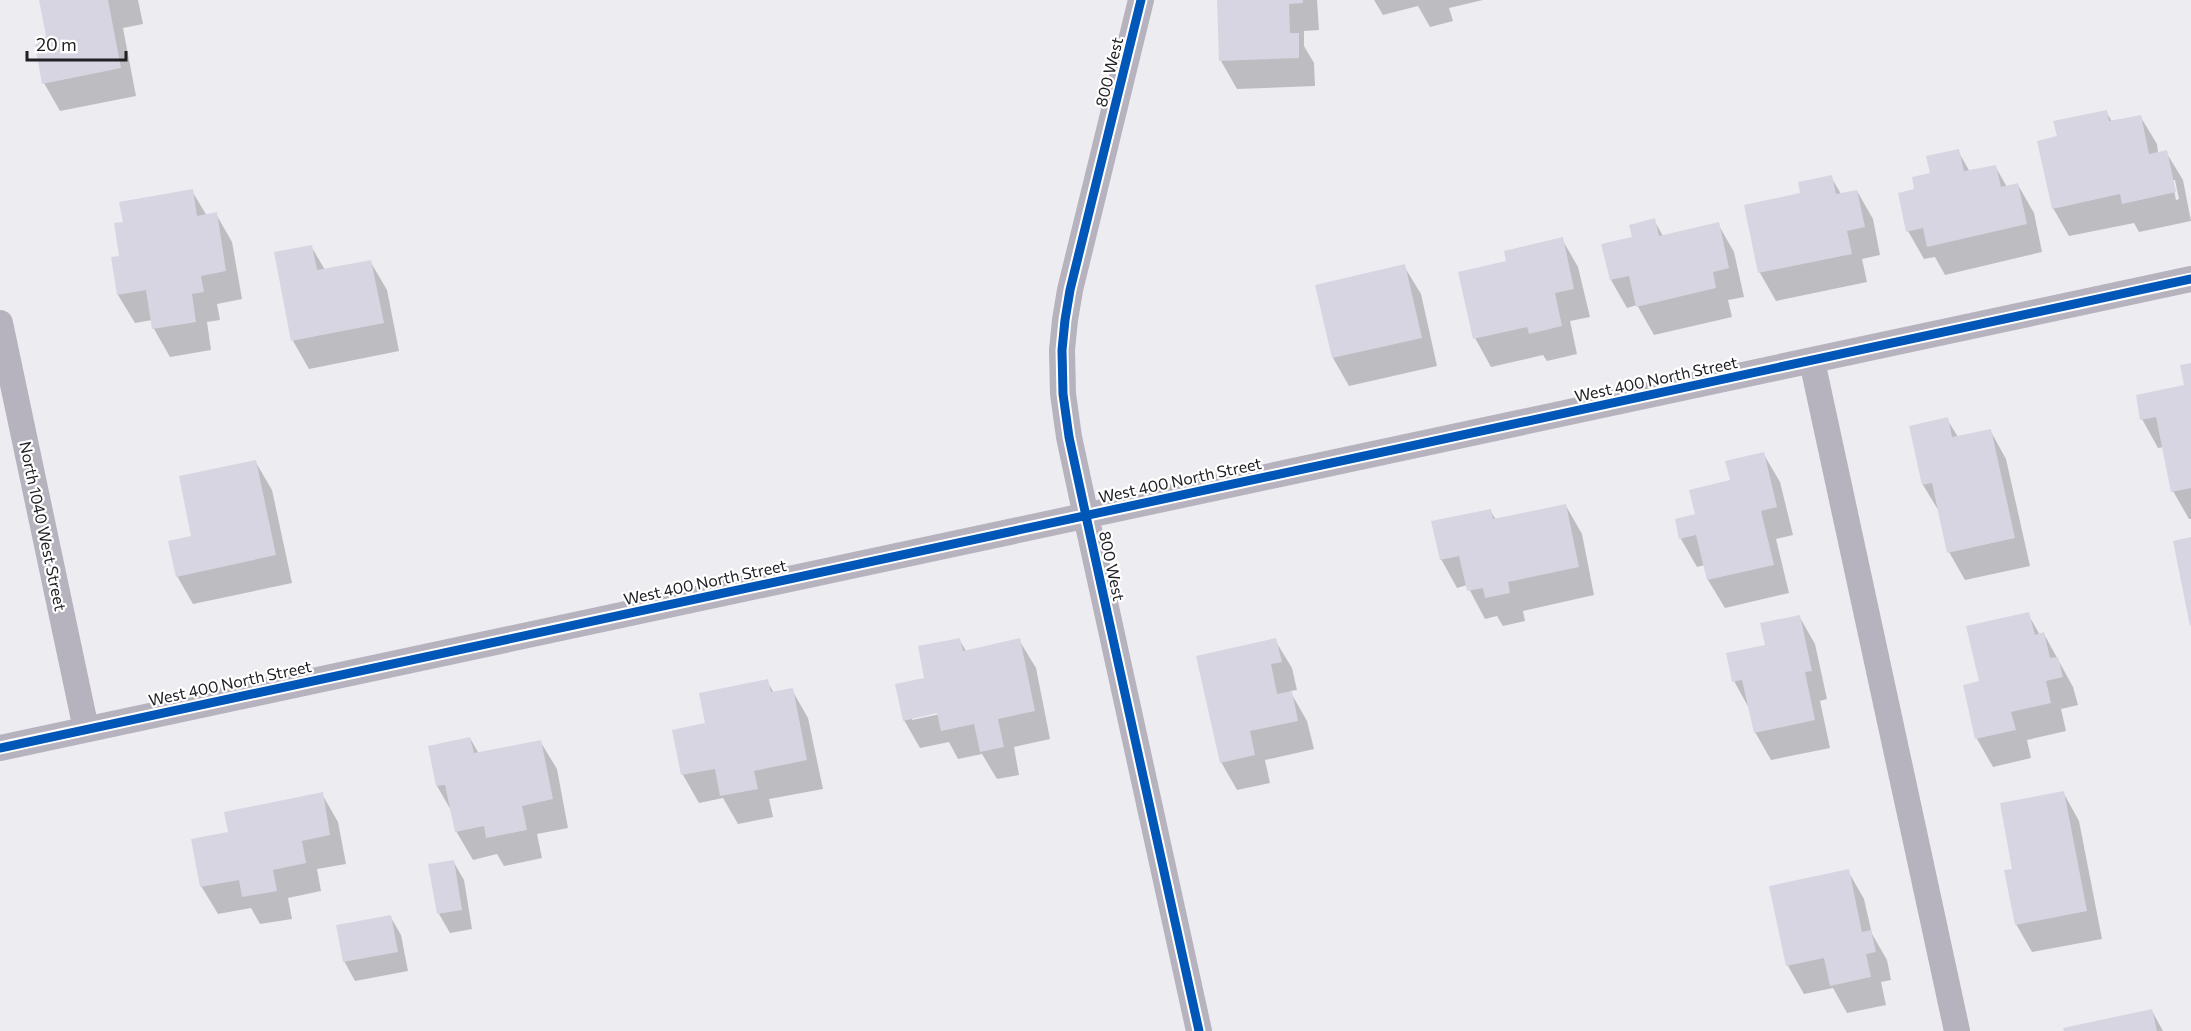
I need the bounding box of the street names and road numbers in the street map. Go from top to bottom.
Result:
street label: 800 West [1091,35,1126,109]
street label: West 400 North Street [1573,352,1740,405]
street label: North 1040 West Street [16,439,71,613]
street label: West 400 North Street [1097,453,1264,506]
street label: 800 West [1096,529,1129,603]
street label: West 400 North Street [622,555,789,608]
street label: West 400 North Street [147,656,314,709]

